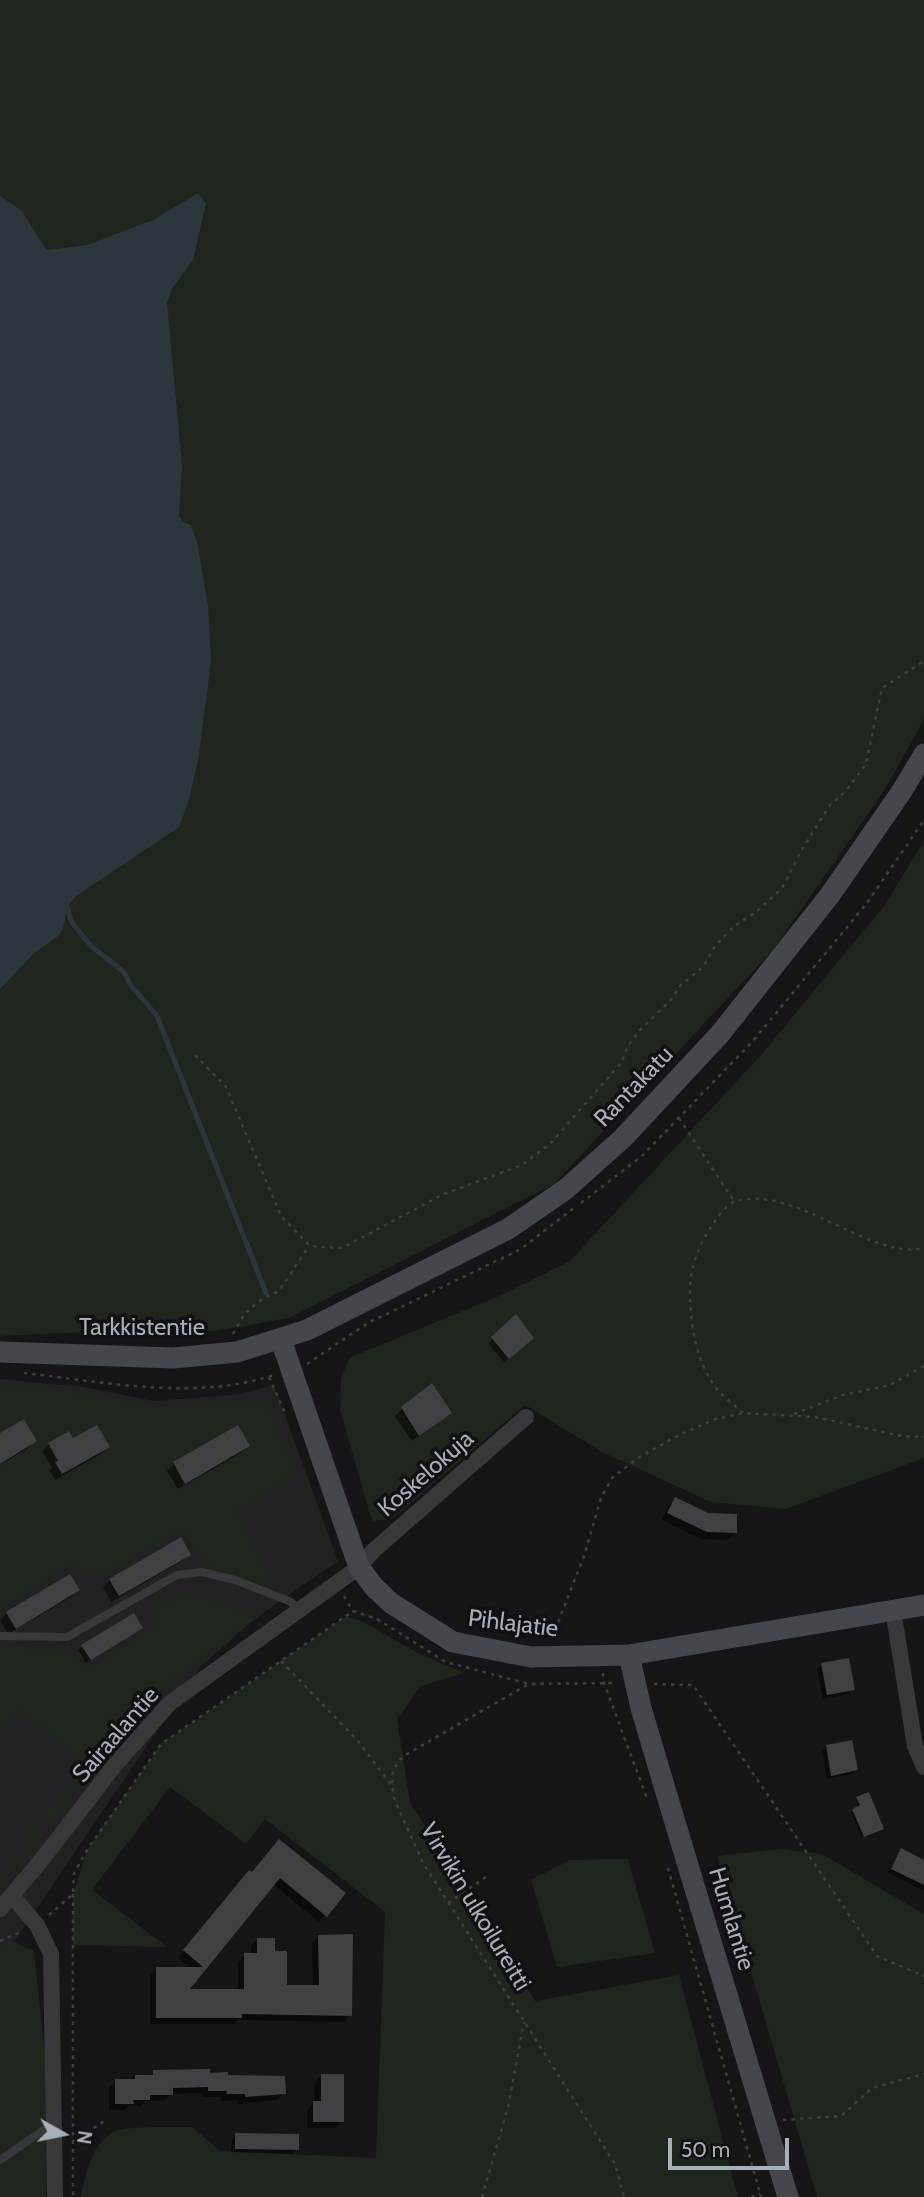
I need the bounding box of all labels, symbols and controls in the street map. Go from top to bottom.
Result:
street label: Rantakatu [588,1041,680,1133]
street label: Tarkkistentie [79,1314,205,1342]
street label: Koskelokuja [372,1425,480,1523]
street label: Pihlajatie [466,1604,560,1644]
street label: Sairaalantie [67,1681,165,1789]
street label: Virvikin ulkoilureitti [414,1818,536,1996]
street label: Humlantie [702,1864,760,1974]
north arrow [28,2099,98,2169]
scale bar [672,2124,793,2168]
text: N [72,2129,97,2146]
text: 50 m [681,2137,730,2162]

